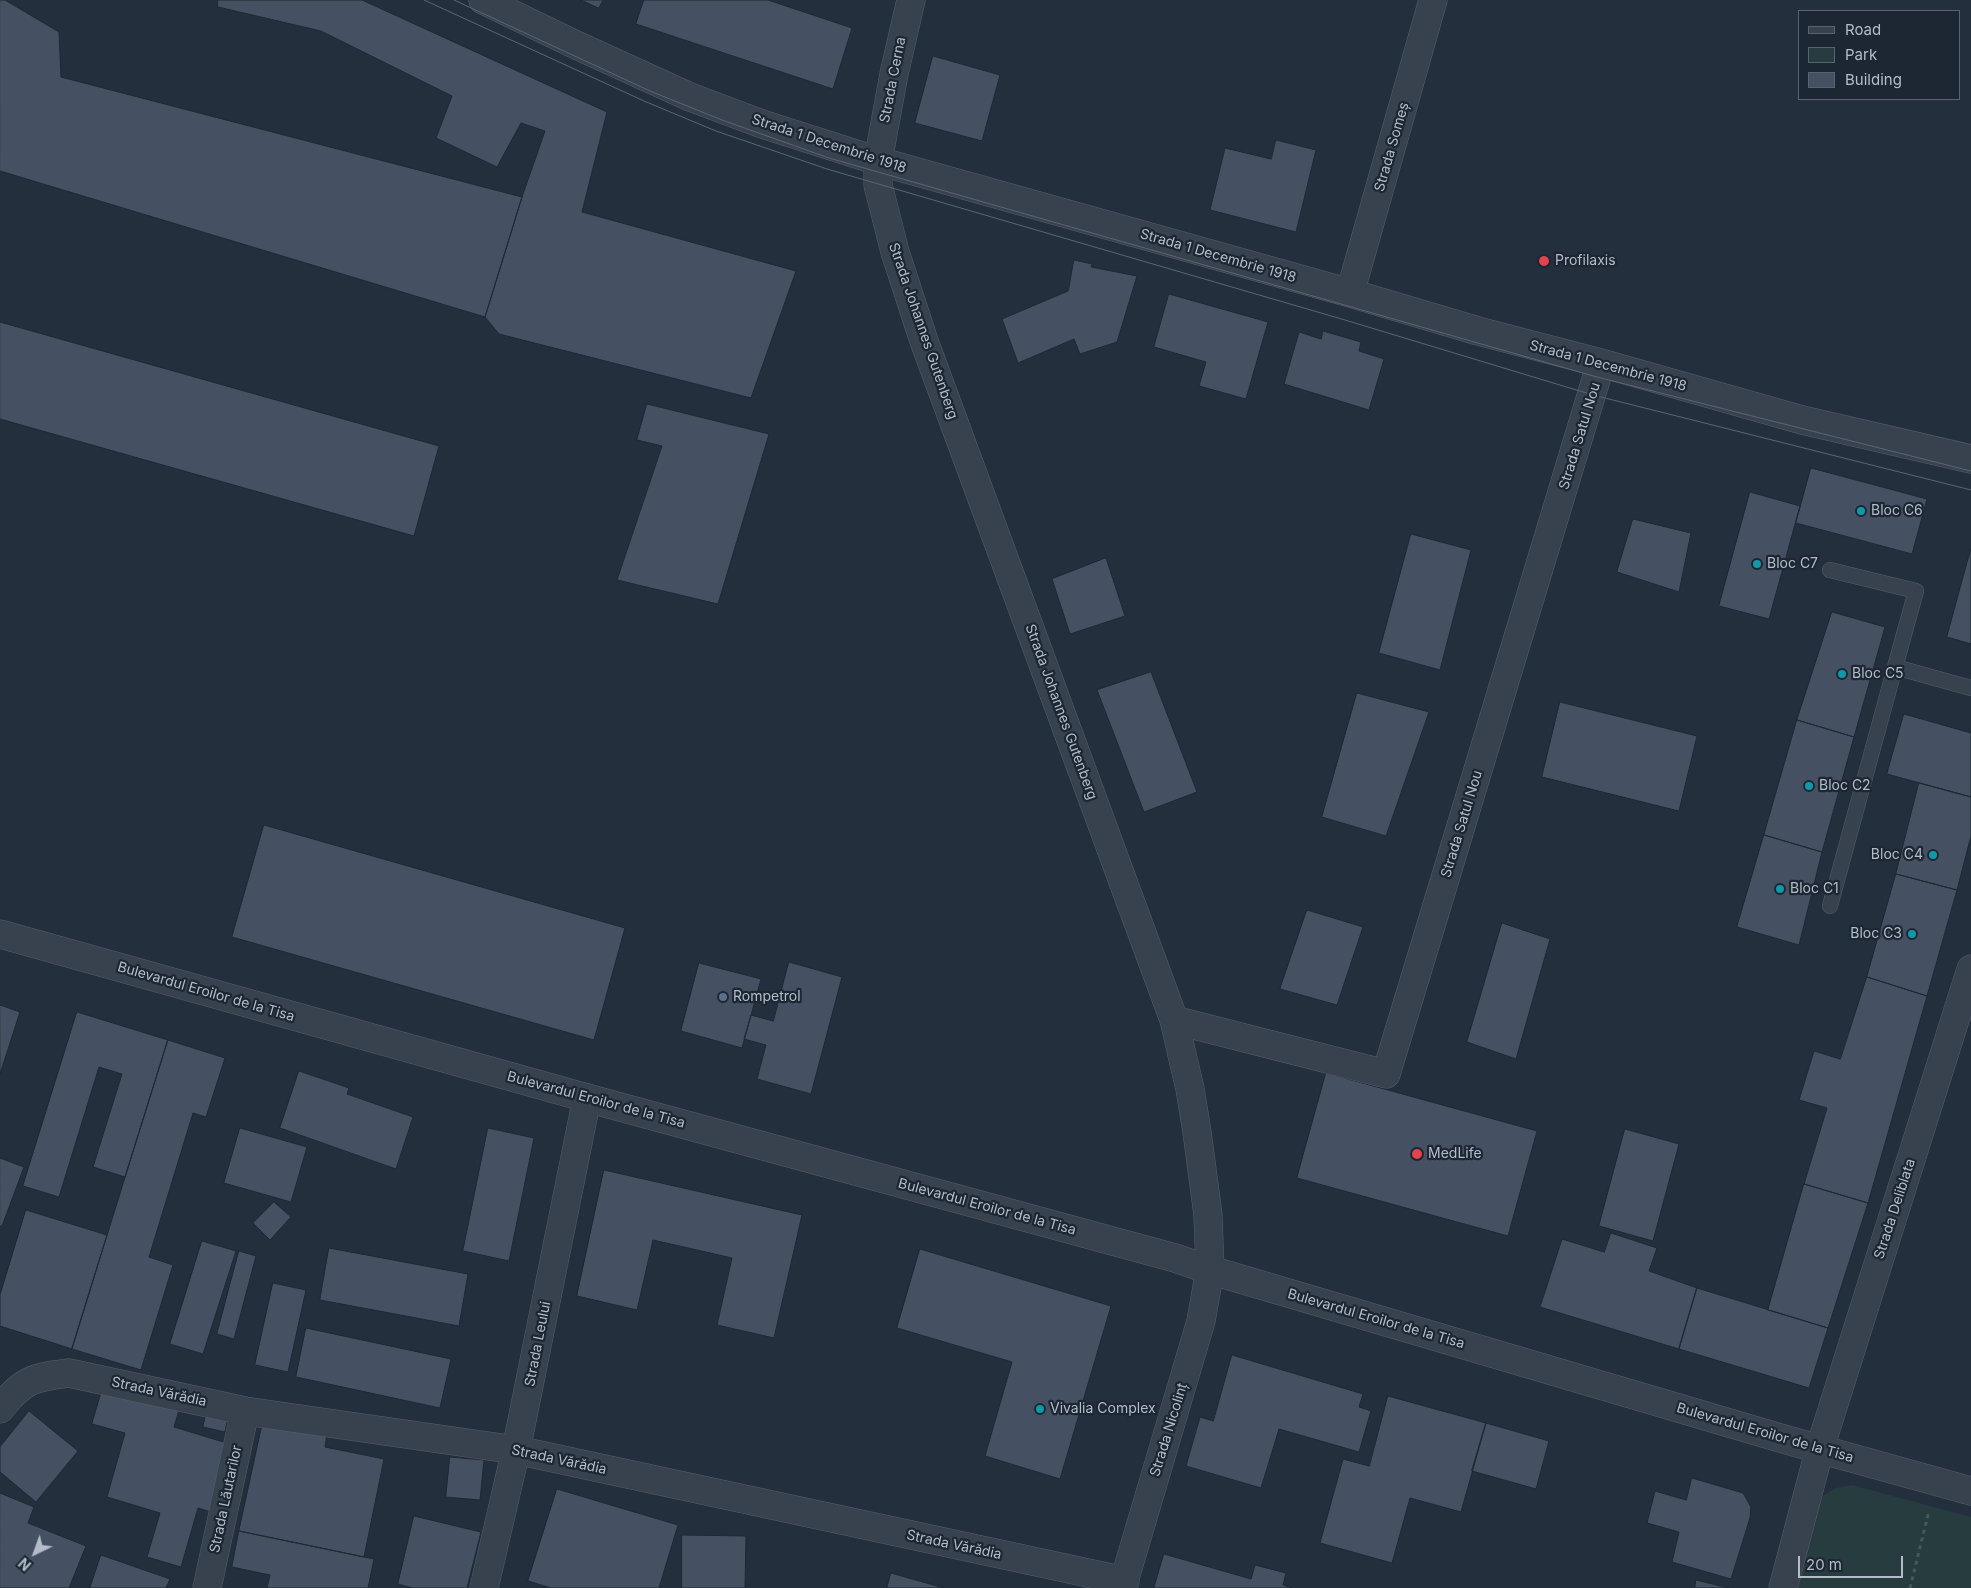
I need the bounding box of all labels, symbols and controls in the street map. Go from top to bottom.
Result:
legend [1798,10,1961,100]
text: Road [1845,20,1881,39]
street label: Strada Cerna [876,36,910,124]
text: Park [1845,45,1877,64]
text: Building [1845,70,1902,89]
street label: Strada Someș [1371,100,1413,194]
street label: Strada 1 Decembrie 1918 [750,111,908,177]
street label: Strada 1 Decembrie 1918 [1138,226,1298,286]
street label: Strada Johannes Gutenberg [885,241,961,421]
place label: Profilaxis [1555,253,1616,269]
marker: Profilaxis [1537,254,1551,268]
street label: Strada 1 Decembrie 1918 [1528,337,1688,395]
street label: Strada Satul Nou [1556,380,1604,492]
place label: Bloc C6 [1871,503,1923,519]
marker: Bloc C6 [1855,505,1867,517]
place label: Bloc C7 [1767,556,1818,572]
marker: Bloc C7 [1751,558,1763,570]
street label: Strada Johannes Gutenberg [1021,622,1101,802]
place label: Bloc C5 [1852,666,1904,682]
marker: Bloc C5 [1836,668,1848,680]
street label: Strada Satul Nou [1438,768,1486,880]
place label: Bloc C2 [1819,778,1871,794]
marker: Bloc C2 [1803,780,1815,792]
place label: Bloc C4 [1871,847,1923,863]
marker: Bloc C4 [1927,849,1939,861]
place label: Bloc C1 [1790,881,1839,897]
marker: Bloc C1 [1774,883,1786,895]
place label: Bloc C3 [1850,926,1902,942]
marker: Bloc C3 [1906,928,1918,940]
street label: Bulevardul Eroilor de la Tisa [116,959,296,1025]
place label: Rompetrol [733,989,801,1005]
marker: Rompetrol [717,991,729,1003]
street label: Bulevardul Eroilor de la Tisa [505,1068,687,1132]
place label: MedLife [1428,1146,1482,1162]
marker: MedLife [1410,1147,1424,1161]
street label: Strada Deliblata [1871,1157,1919,1261]
street label: Bulevardul Eroilor de la Tisa [896,1175,1078,1239]
street label: Bulevardul Eroilor de la Tisa [1286,1286,1466,1352]
street label: Strada Leului [522,1300,554,1388]
street label: Strada Vărădia [110,1374,208,1410]
street label: Strada Nicolinț [1147,1381,1191,1479]
street label: Bulevardul Eroilor de la Tisa [1675,1400,1855,1466]
place label: Vivalia Complex [1050,1401,1156,1417]
marker: Vivalia Complex [1034,1403,1046,1415]
street label: Strada Vărădia [510,1442,608,1478]
street label: Strada Lăutarilor [206,1444,246,1554]
street label: Strada Vărădia [905,1527,1003,1563]
north arrow [10,1528,60,1578]
scale bar [1801,1546,1906,1578]
text: N [15,1555,34,1574]
text: 20 m [1806,1555,1842,1574]

